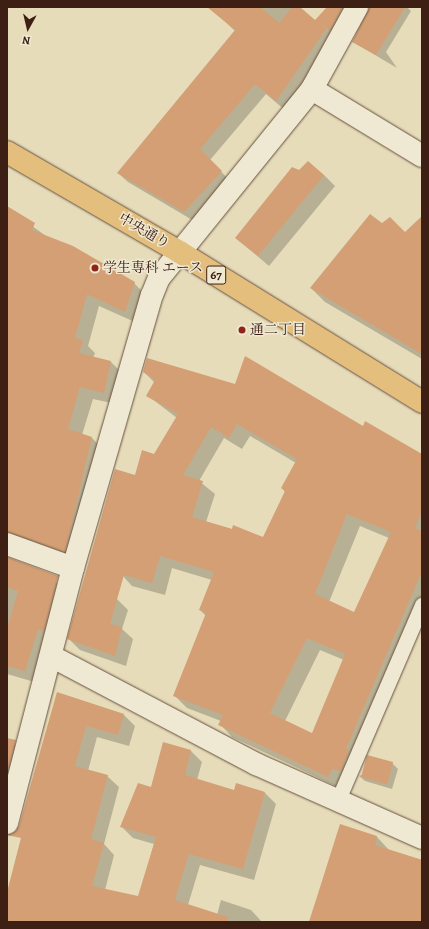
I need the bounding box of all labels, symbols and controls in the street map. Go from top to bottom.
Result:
north arrow [8,8,48,48]
text: N [21,32,31,48]
street label: 中央通り [116,210,172,252]
place label: 学生専科 エース [103,260,204,276]
marker: 学生専科 エース [90,263,100,273]
road number: 67 [206,264,226,286]
place label: 通二丁目 [250,322,306,338]
marker: 通二丁目 [237,325,247,335]

